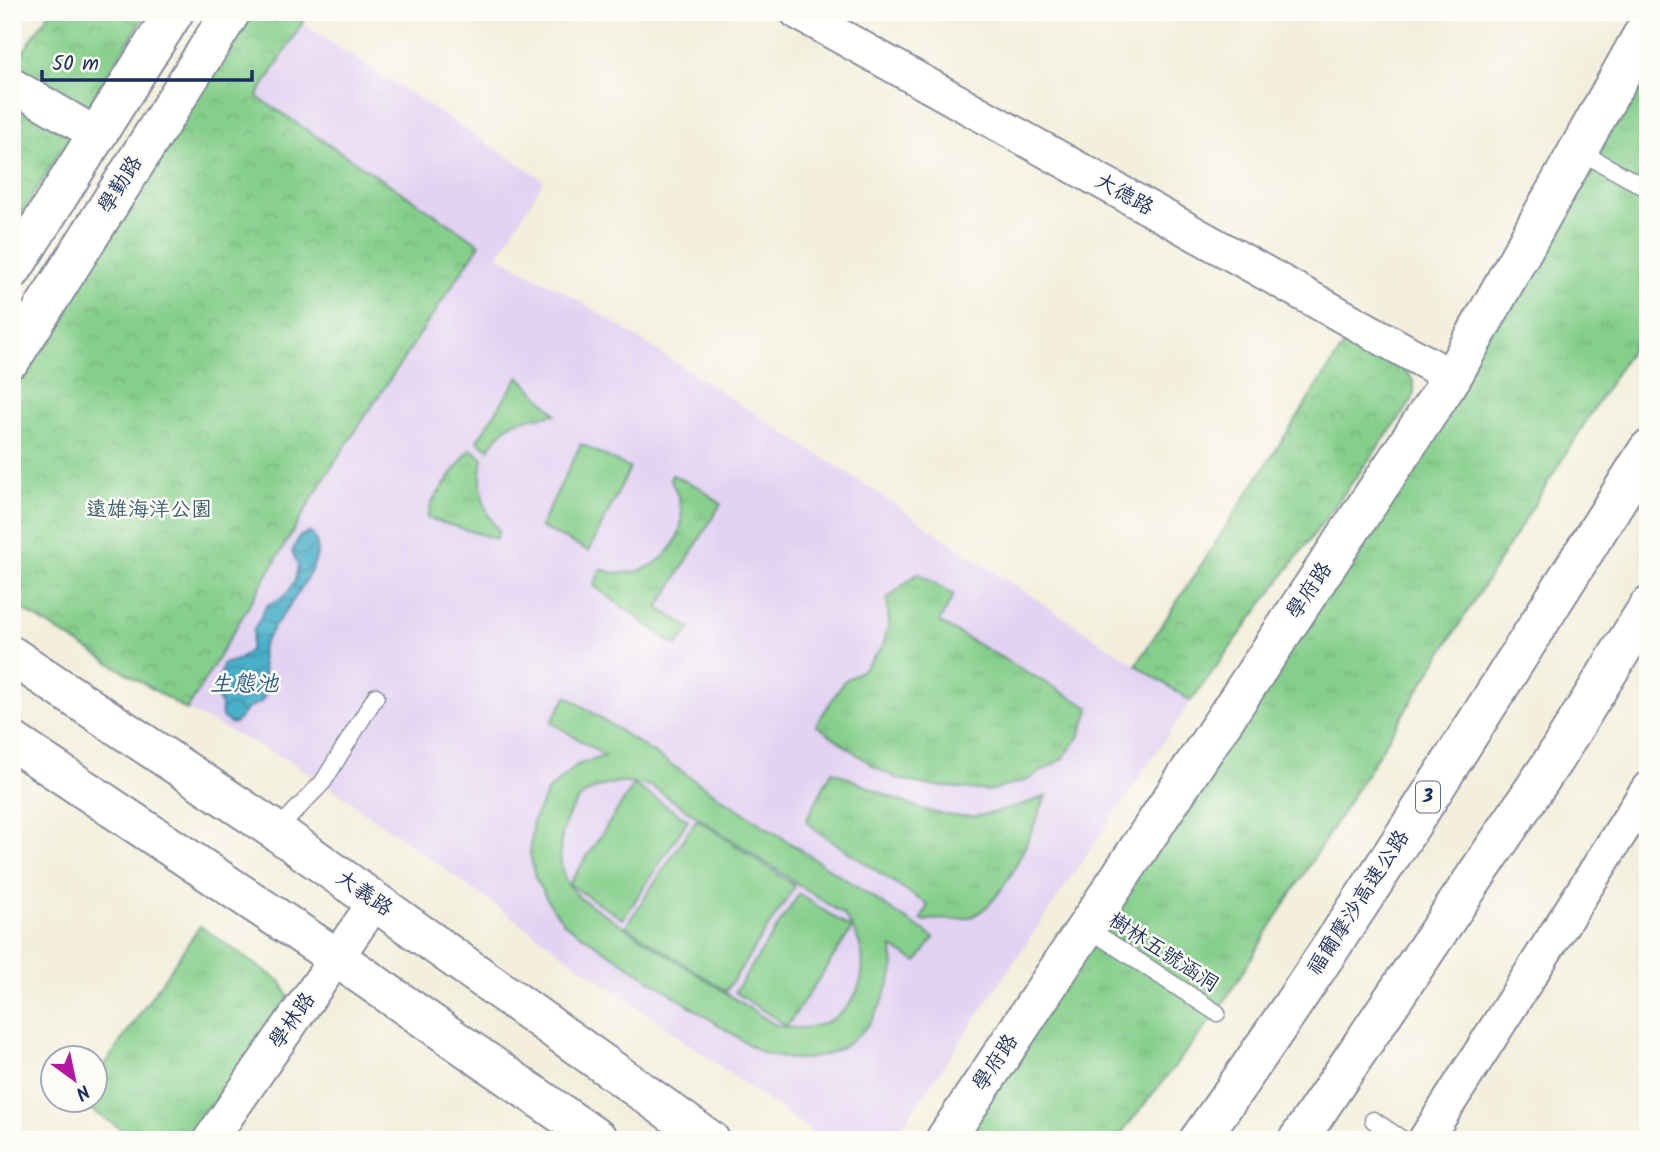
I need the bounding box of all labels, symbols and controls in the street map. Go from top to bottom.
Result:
scale bar [42,38,252,82]
text: 50 m [52,48,99,81]
street label: 學勤路 [90,150,152,220]
street label: 大德路 [1088,165,1160,225]
park label: 遠雄海洋公園 [86,494,212,527]
street label: 學府路 [1279,556,1341,626]
water label: 生態池 [210,667,280,703]
road number: 3 [1416,782,1440,812]
street label: 福爾摩沙高速公路 [1299,824,1419,982]
street label: 大義路 [329,862,399,926]
street label: 樹林五號涵洞 [1101,905,1225,1001]
street label: 學林路 [261,986,325,1056]
street label: 學府路 [965,1028,1027,1098]
north arrow [38,1044,108,1114]
text: N [69,1076,95,1107]

